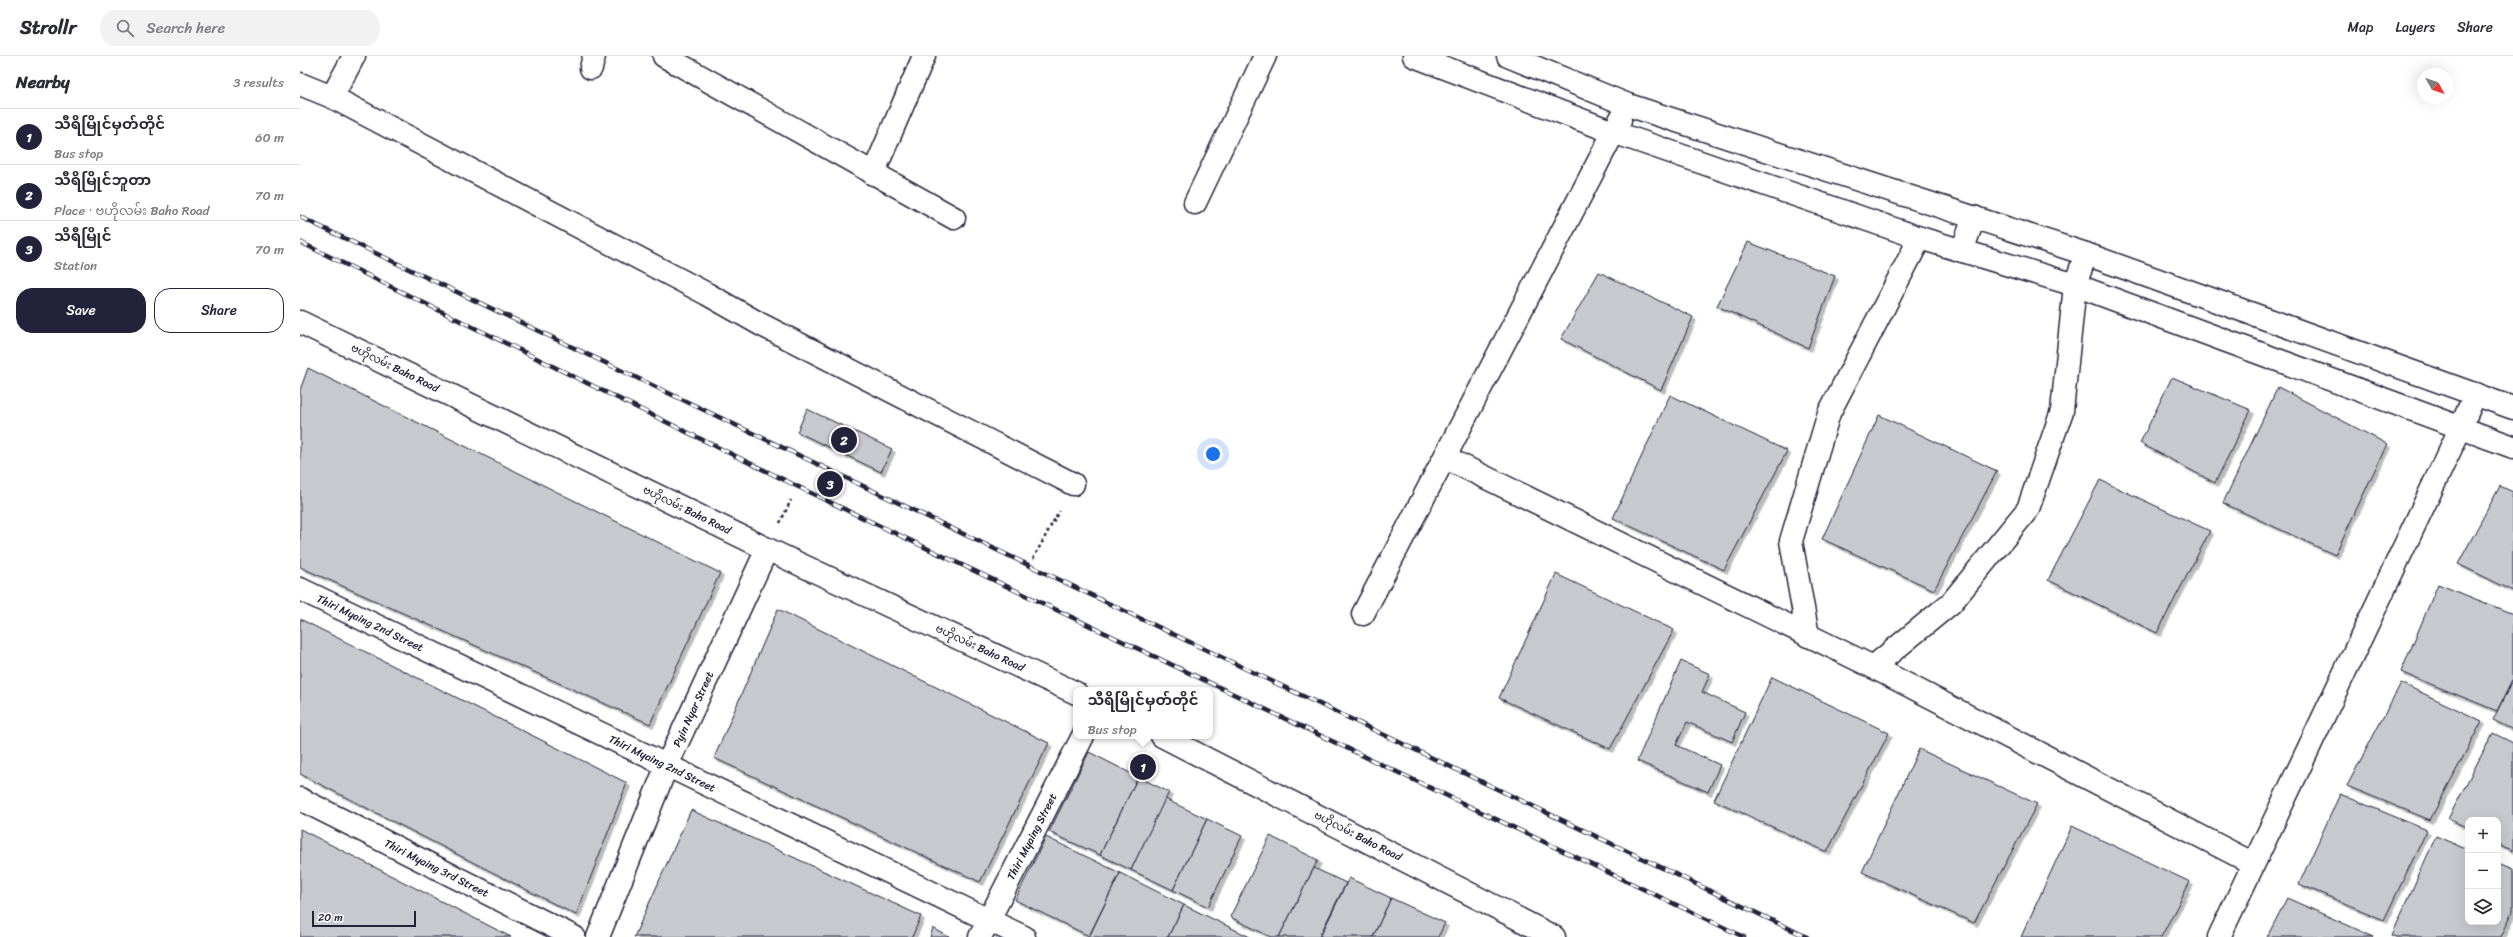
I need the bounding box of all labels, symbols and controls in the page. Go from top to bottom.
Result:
search box [100,10,380,46]
text: Strollr [20,11,76,44]
text: Search here [146,15,225,41]
text: Map [2348,15,2373,40]
text: Layers [2395,15,2435,40]
text: Share [2457,15,2493,40]
icon: search [114,17,136,39]
text: Nearby [16,67,70,97]
north arrow [2417,68,2453,104]
text: 3 results [233,71,284,94]
text: သီရိမြိုင်မှတ်တိုင် [54,111,165,137]
text: 1 [26,126,32,149]
text: 60 m [255,126,284,149]
text: Bus stop [54,142,103,165]
text: သီရိမြိုင်ဘူတာ [54,167,151,193]
text: 2 [25,184,33,207]
text: 70 m [255,184,284,207]
text: Place · ဗဟိုလမ်း Baho Road [54,199,209,222]
text: သိရီမြိုင် [54,223,112,249]
text: 3 [25,238,33,261]
text: 70 m [255,238,284,261]
text: Station [54,254,97,277]
button: Save [16,288,146,333]
button: Share [154,288,284,333]
street label: ဗဟိုလမ်း Baho Road [348,338,444,398]
pin: 2 [831,425,857,455]
your location [1203,444,1223,464]
pin: 3 [817,469,843,499]
street label: ဗဟိုလမ်း Baho Road [640,480,736,540]
street label: Thiri Myaing 2nd Street [314,589,427,657]
street label: ဗဟိုလမ်း Baho Road [932,619,1029,677]
street label: Pyin Nyar Street [667,668,719,750]
popup [1073,687,1213,739]
text: သီရိမြိုင်မှတ်တိုင် [1087,687,1199,713]
text: Bus stop [1087,718,1137,741]
street label: Thiri Myaing 2nd Street [606,729,719,797]
pin: 1 [1130,752,1156,782]
street label: Thiri Myaing Street [1001,789,1062,883]
street label: ဗဟိုလမ်း Baho Road [1311,806,1406,867]
map controls [2465,817,2501,925]
button: + [2465,817,2501,853]
street label: Thiri Myaing 3rd Street [381,833,492,902]
button: − [2465,853,2501,889]
button: layers [2465,889,2501,925]
text: 20 m [318,908,343,927]
scale bar [312,909,416,928]

